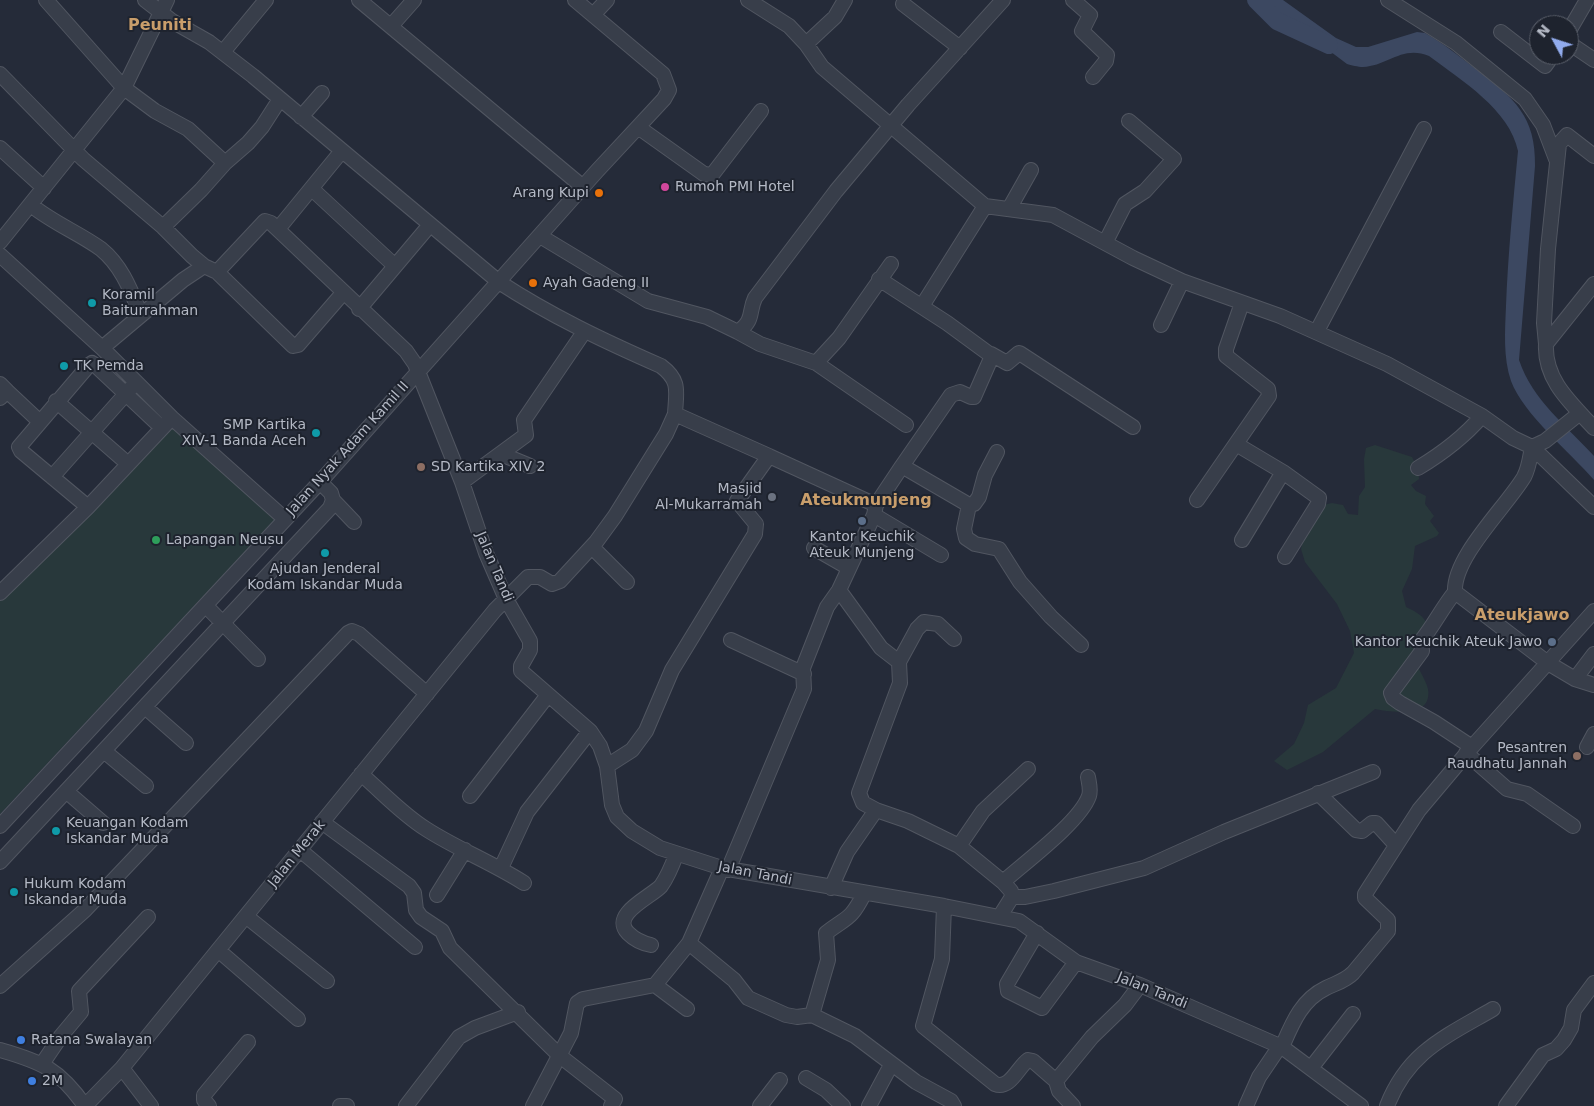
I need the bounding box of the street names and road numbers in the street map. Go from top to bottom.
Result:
street label: Jalan Nyak Adam Kamil II [283,378,413,520]
street label: Jalan Tandi [472,529,516,605]
street label: Jalan Merak [265,817,329,891]
street label: Jalan Tandi [717,859,793,889]
street label: Jalan Tandi [1114,969,1190,1013]

